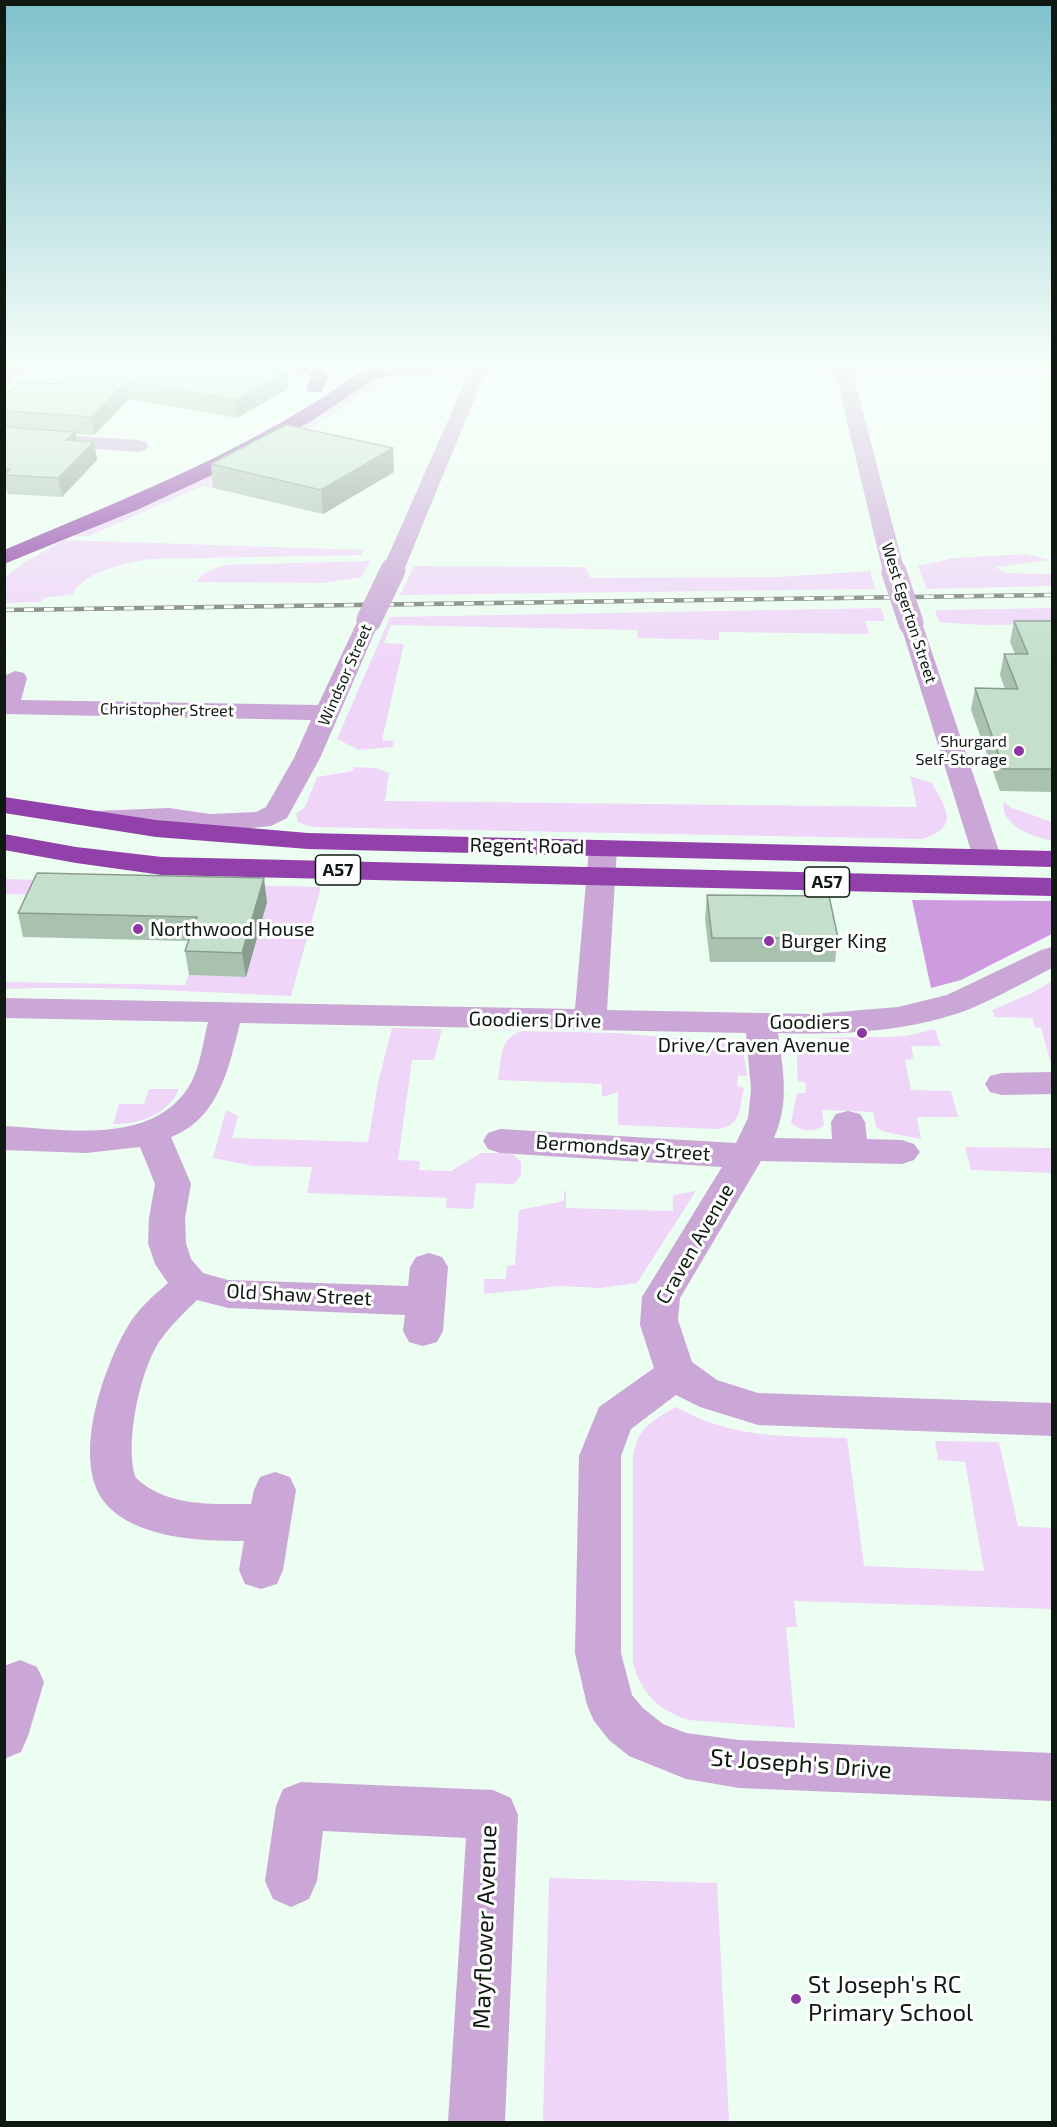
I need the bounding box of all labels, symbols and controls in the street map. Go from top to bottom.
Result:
street label: West Egerton Street [877,540,941,686]
street label: Windsor Street [314,621,376,729]
street label: Christopher Street [100,699,234,721]
place label: Shurgard Self-Storage [915,732,1007,770]
marker: Shurgard Self-Storage [1012,744,1026,758]
street label: Regent Road [470,833,584,859]
road number: A57 [316,855,360,885]
road number: A57 [804,867,850,897]
place label: Northwood House [150,917,315,941]
marker: Northwood House [131,922,145,936]
place label: Burger King [781,929,887,953]
marker: Burger King [762,934,776,948]
street label: Goodiers Drive [469,1007,601,1033]
place label: Goodiers Drive/Craven Avenue [658,1010,850,1057]
marker: Goodiers Drive/Craven Avenue [855,1026,869,1040]
street label: Bermondsay Street [535,1130,711,1166]
street label: Craven Avenue [651,1180,739,1308]
street label: Old Shaw Street [226,1279,372,1311]
street label: St Joseph's Drive [709,1743,893,1785]
street label: Mayflower Avenue [467,1824,503,2030]
place label: St Joseph's RC Primary School [808,1971,973,2027]
marker: St Joseph's RC Primary School [789,1992,803,2006]

